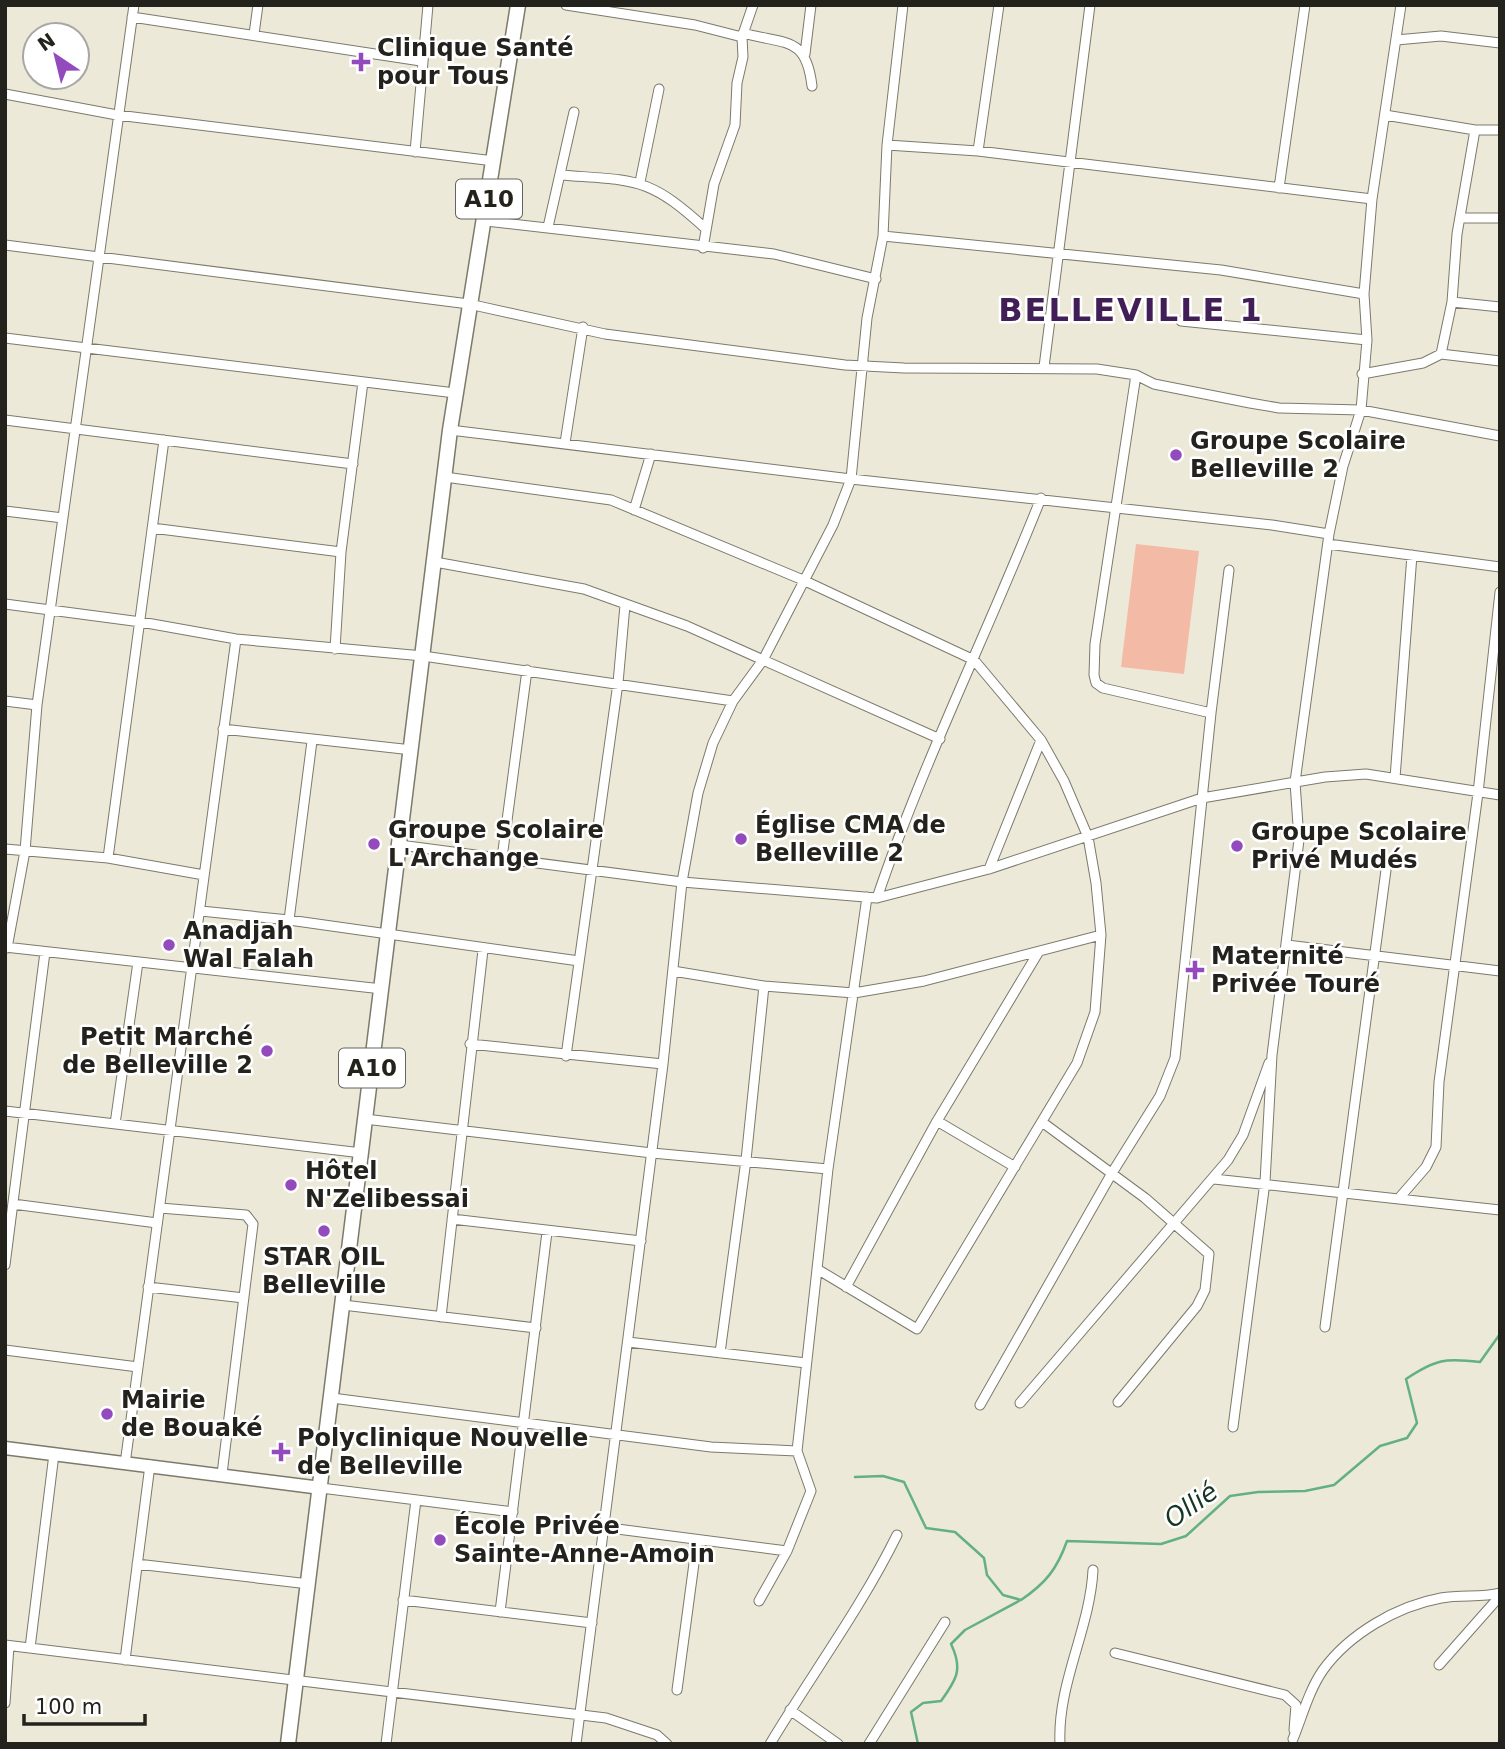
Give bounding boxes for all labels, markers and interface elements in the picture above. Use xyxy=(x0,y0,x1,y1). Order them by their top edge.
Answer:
north arrow xyxy=(21,21,91,91)
text: N xyxy=(33,29,59,56)
place label: Clinique Santé pour Tous xyxy=(377,34,574,90)
marker: Clinique Santé pour Tous xyxy=(351,52,371,72)
road number: A10 xyxy=(456,180,522,218)
district label: BELLEVILLE 1 xyxy=(998,291,1264,329)
place label: Groupe Scolaire Belleville 2 xyxy=(1190,427,1406,483)
marker: Groupe Scolaire Belleville 2 xyxy=(1168,447,1184,463)
place label: Église CMA de Belleville 2 xyxy=(755,810,946,867)
place label: Groupe Scolaire L'Archange xyxy=(388,816,604,872)
place label: Groupe Scolaire Privé Mudés xyxy=(1251,818,1467,874)
marker: Église CMA de Belleville 2 xyxy=(733,831,749,847)
marker: Groupe Scolaire L'Archange xyxy=(366,836,382,852)
marker: Groupe Scolaire Privé Mudés xyxy=(1229,838,1245,854)
place label: Anadjah Wal Falah xyxy=(183,917,314,973)
marker: Anadjah Wal Falah xyxy=(161,937,177,953)
place label: Maternité Privée Touré xyxy=(1211,942,1380,998)
marker: Maternité Privée Touré xyxy=(1185,960,1205,980)
place label: Petit Marché de Belleville 2 xyxy=(62,1023,253,1079)
marker: Petit Marché de Belleville 2 xyxy=(259,1043,275,1059)
road number: A10 xyxy=(339,1049,405,1088)
place label: Hôtel N'Zelibessai xyxy=(305,1157,469,1213)
marker: Hôtel N'Zelibessai xyxy=(283,1177,299,1193)
marker: STAR OIL Belleville xyxy=(316,1223,332,1239)
place label: STAR OIL Belleville xyxy=(262,1243,386,1299)
place label: Mairie de Bouaké xyxy=(121,1386,262,1442)
marker: Mairie de Bouaké xyxy=(99,1406,115,1422)
place label: Polyclinique Nouvelle de Belleville xyxy=(297,1424,588,1480)
marker: Polyclinique Nouvelle de Belleville xyxy=(271,1442,291,1462)
water label: Ollié xyxy=(1159,1476,1223,1534)
place label: École Privée Sainte-Anne-Amoin xyxy=(454,1511,715,1568)
marker: École Privée Sainte-Anne-Amoin xyxy=(432,1532,448,1548)
scale bar xyxy=(24,1682,145,1726)
text: 100 m xyxy=(35,1695,102,1719)

